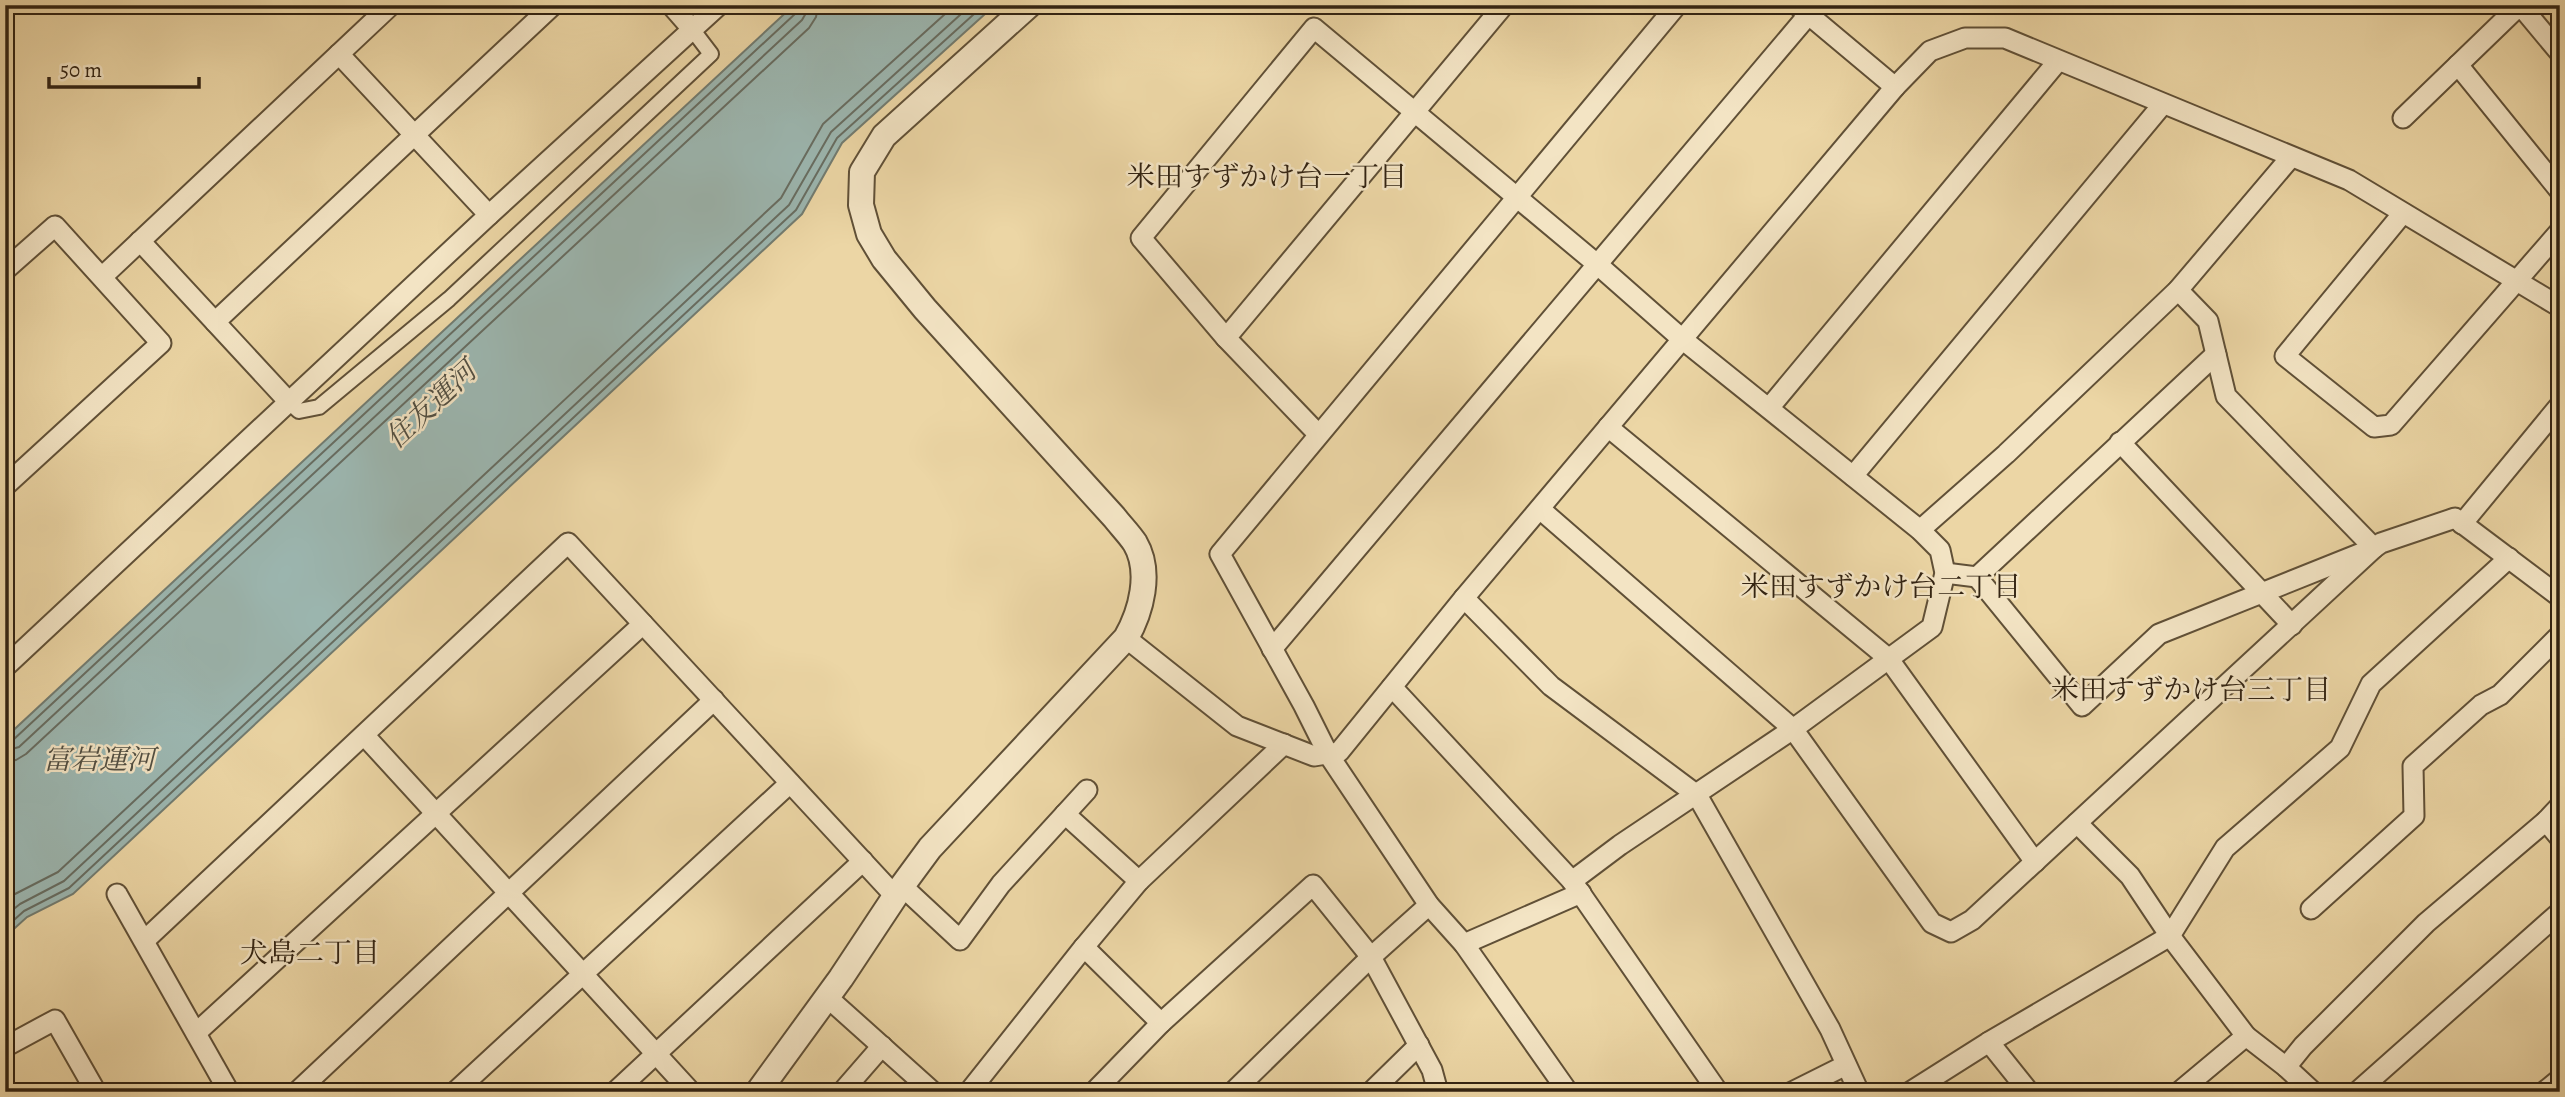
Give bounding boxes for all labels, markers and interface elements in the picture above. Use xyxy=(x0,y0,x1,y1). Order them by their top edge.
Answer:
scale bar xyxy=(49,46,200,90)
text: 50 m xyxy=(60,56,102,84)
district label: 米田すずかけ台一丁目 xyxy=(1127,158,1407,196)
water label: 住友運河 xyxy=(377,350,489,457)
district label: 米田すずかけ台二丁目 xyxy=(1741,568,2021,606)
district label: 米田すずかけ台三丁目 xyxy=(2051,671,2331,709)
water label: 富岩運河 xyxy=(43,741,160,779)
district label: 犬島二丁目 xyxy=(240,934,380,972)

